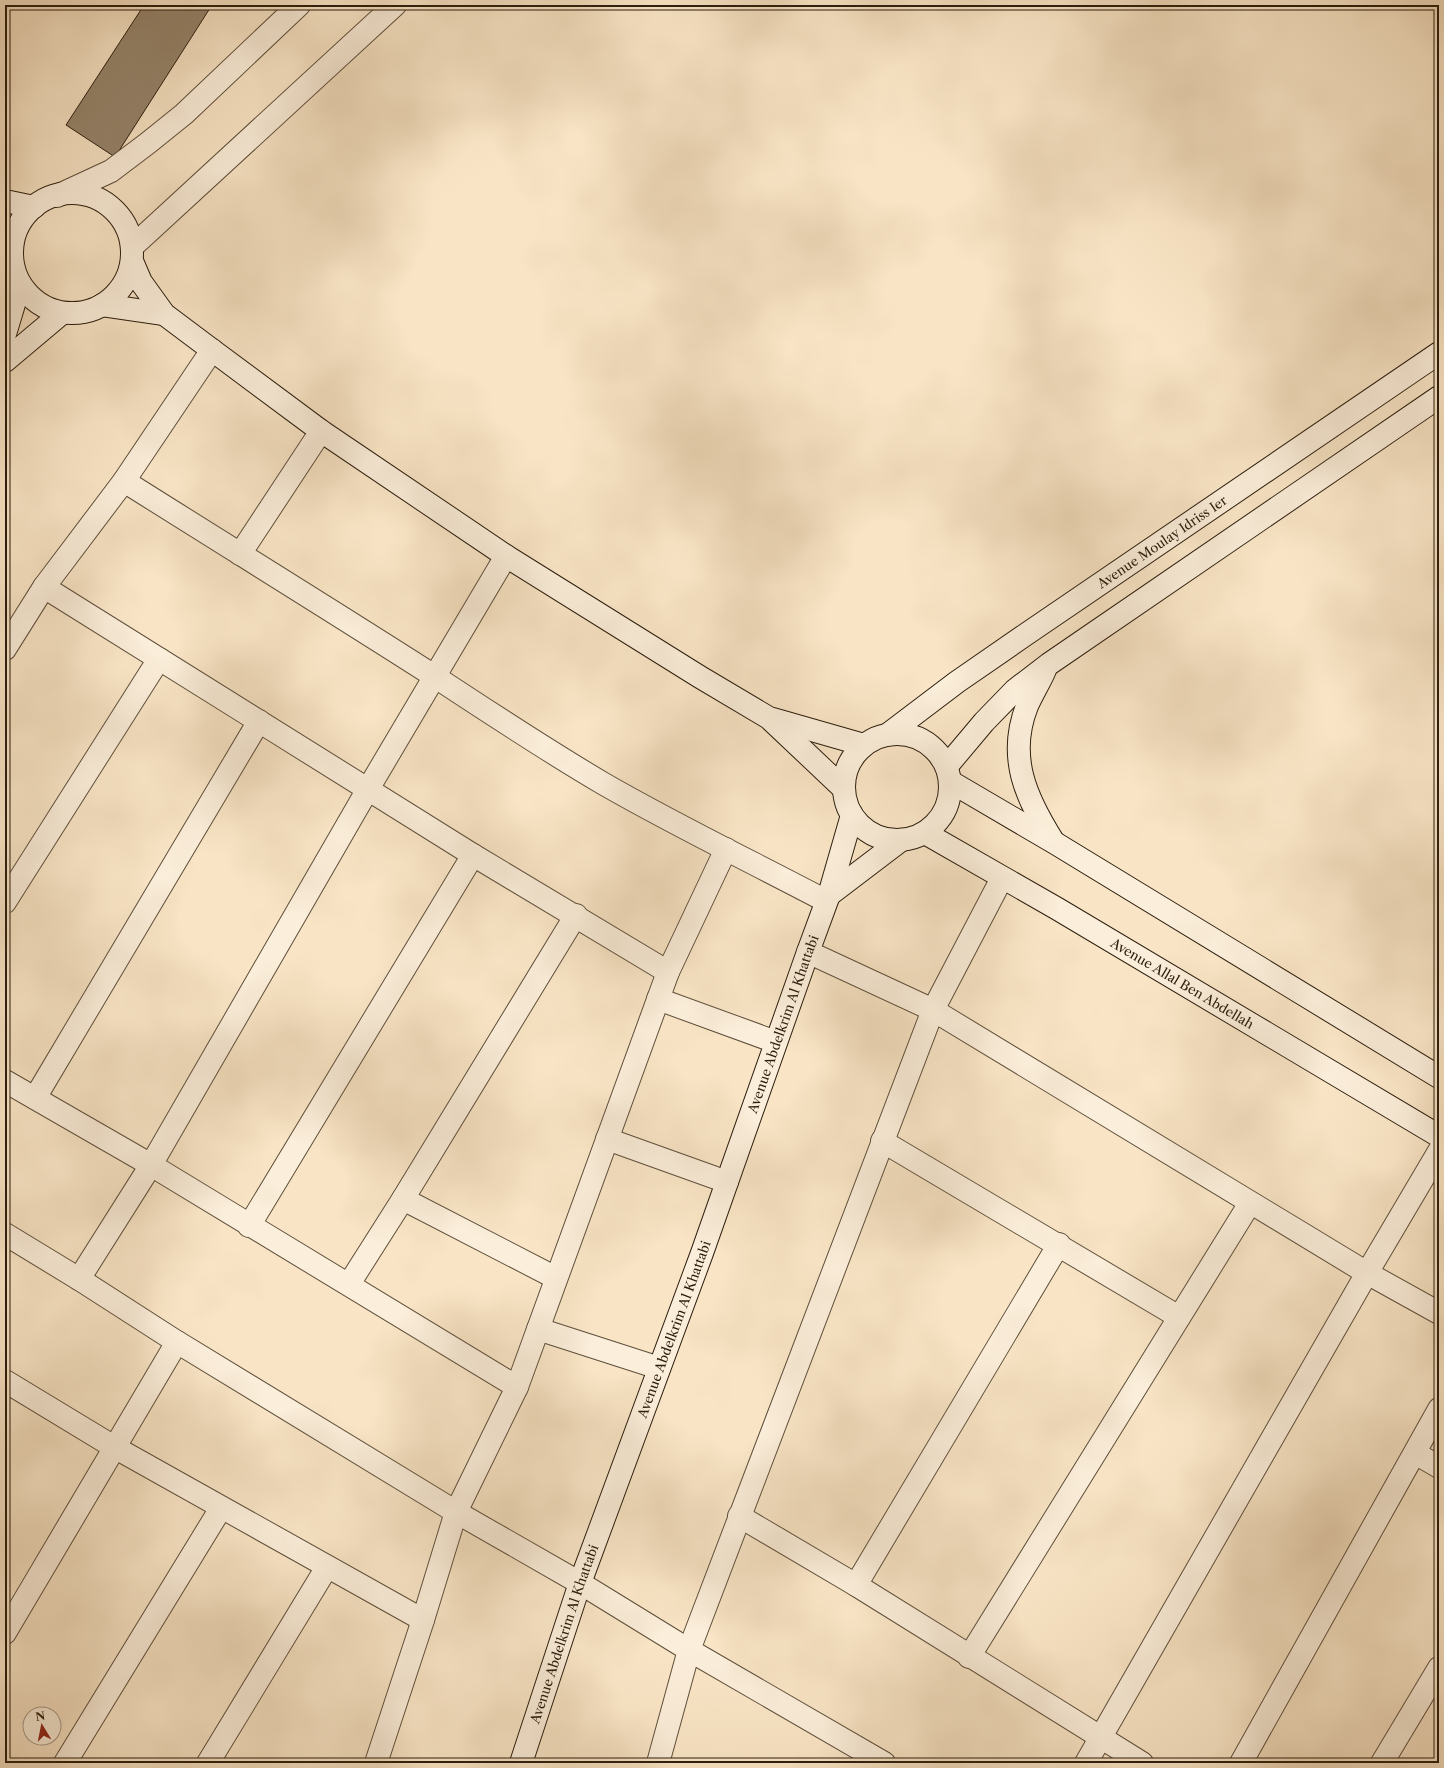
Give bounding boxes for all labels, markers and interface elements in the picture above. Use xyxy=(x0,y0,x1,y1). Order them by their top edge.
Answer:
street label: Avenue Moulay Idriss Ier xyxy=(1093,492,1230,592)
street label: Avenue Abdelkrim Al Khattabi xyxy=(744,933,822,1116)
street label: Avenue Allal Ben Abdellah xyxy=(1107,934,1257,1032)
street label: Avenue Abdelkrim Al Khattabi xyxy=(633,1238,714,1421)
street label: Avenue Abdelkrim Al Khattabi xyxy=(526,1542,602,1726)
north arrow xyxy=(22,1706,62,1746)
text: N xyxy=(34,1708,47,1724)

